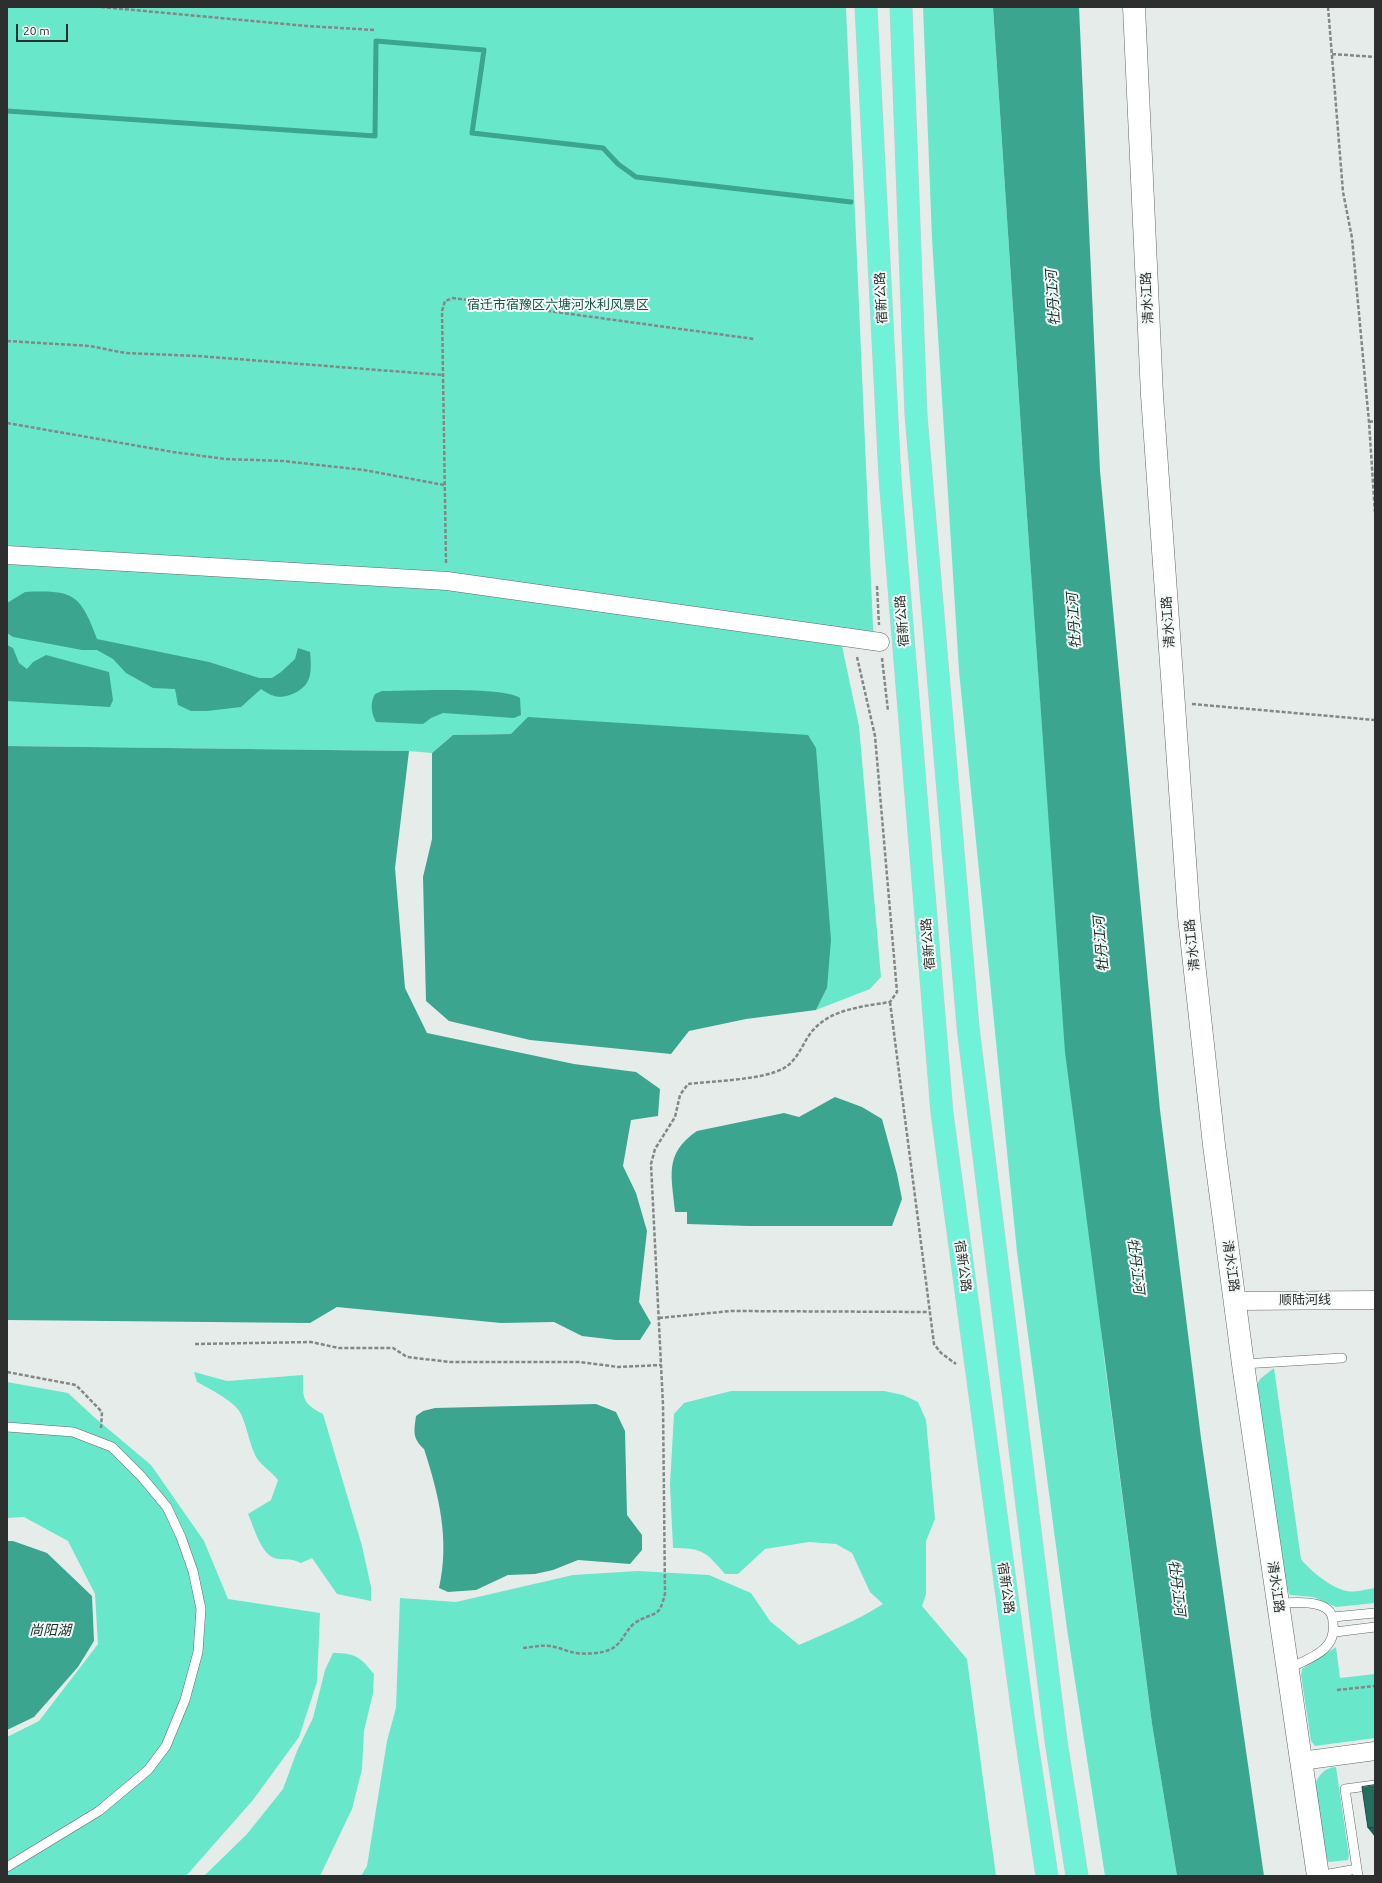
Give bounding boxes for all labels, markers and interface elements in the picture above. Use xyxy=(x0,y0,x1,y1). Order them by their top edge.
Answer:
scale bar xyxy=(18,16,70,42)
text: 20 m xyxy=(23,24,50,37)
water label: 牡丹江河 xyxy=(1043,269,1063,327)
street label: 宿新公路 xyxy=(872,272,890,324)
street label: 清水江路 xyxy=(1138,272,1156,324)
park label: 宿迁市宿豫区六塘河水利风景区 xyxy=(467,297,649,313)
water label: 牡丹江河 xyxy=(1064,592,1084,650)
street label: 宿新公路 xyxy=(892,594,912,648)
street label: 清水江路 xyxy=(1158,596,1178,648)
water label: 牡丹江河 xyxy=(1090,915,1112,973)
street label: 宿新公路 xyxy=(918,917,938,971)
street label: 清水江路 xyxy=(1182,918,1202,972)
water label: 牡丹江河 xyxy=(1124,1237,1148,1295)
street label: 宿新公路 xyxy=(952,1239,974,1293)
street label: 清水江路 xyxy=(1220,1239,1242,1293)
street label: 顺陆河线 xyxy=(1279,1292,1331,1308)
water label: 牡丹江河 xyxy=(1165,1559,1189,1617)
street label: 清水江路 xyxy=(1265,1560,1287,1614)
street label: 宿新公路 xyxy=(995,1561,1017,1615)
water label: 尚阳湖 xyxy=(29,1622,71,1638)

